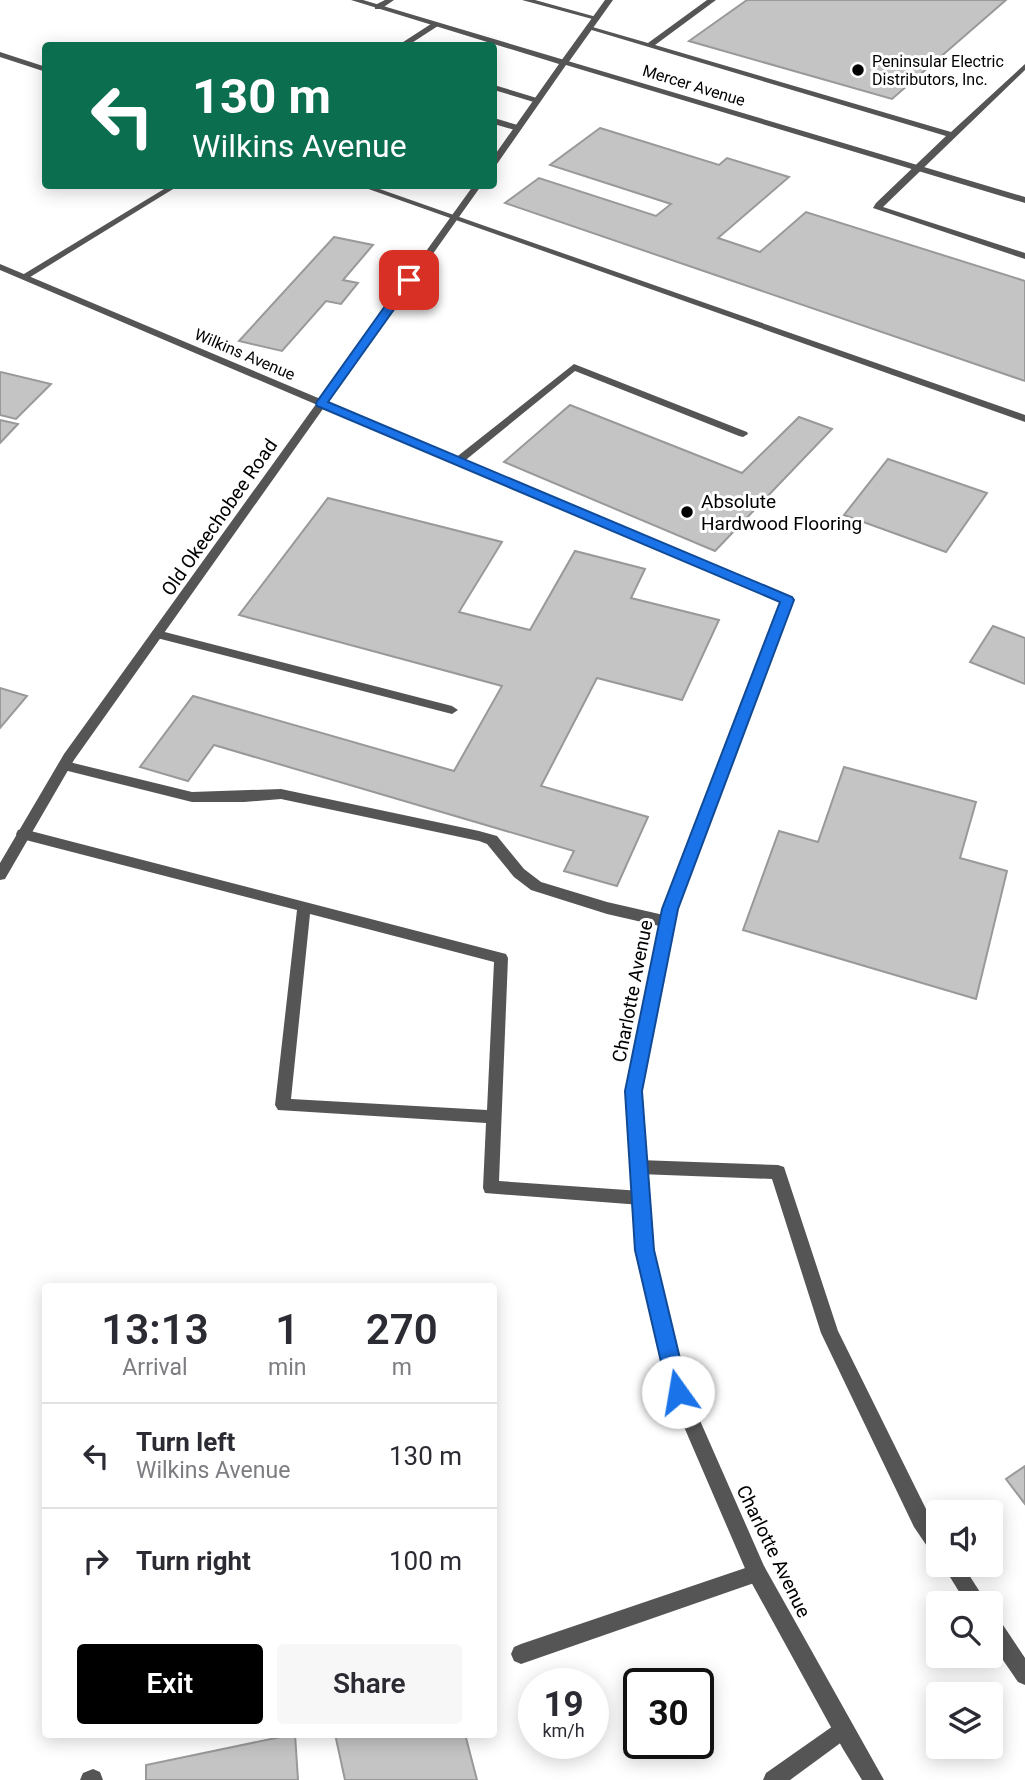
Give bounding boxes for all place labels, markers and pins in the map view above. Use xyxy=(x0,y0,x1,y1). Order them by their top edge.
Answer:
place label: Peninsular Electric Distributors, Inc. xyxy=(872,52,1004,89)
marker: Peninsular Electric Distributors, Inc. xyxy=(850,62,866,78)
pin xyxy=(379,250,439,310)
place label: Absolute Hardwood Flooring xyxy=(701,490,862,535)
marker: Absolute Hardwood Flooring xyxy=(679,504,695,520)

